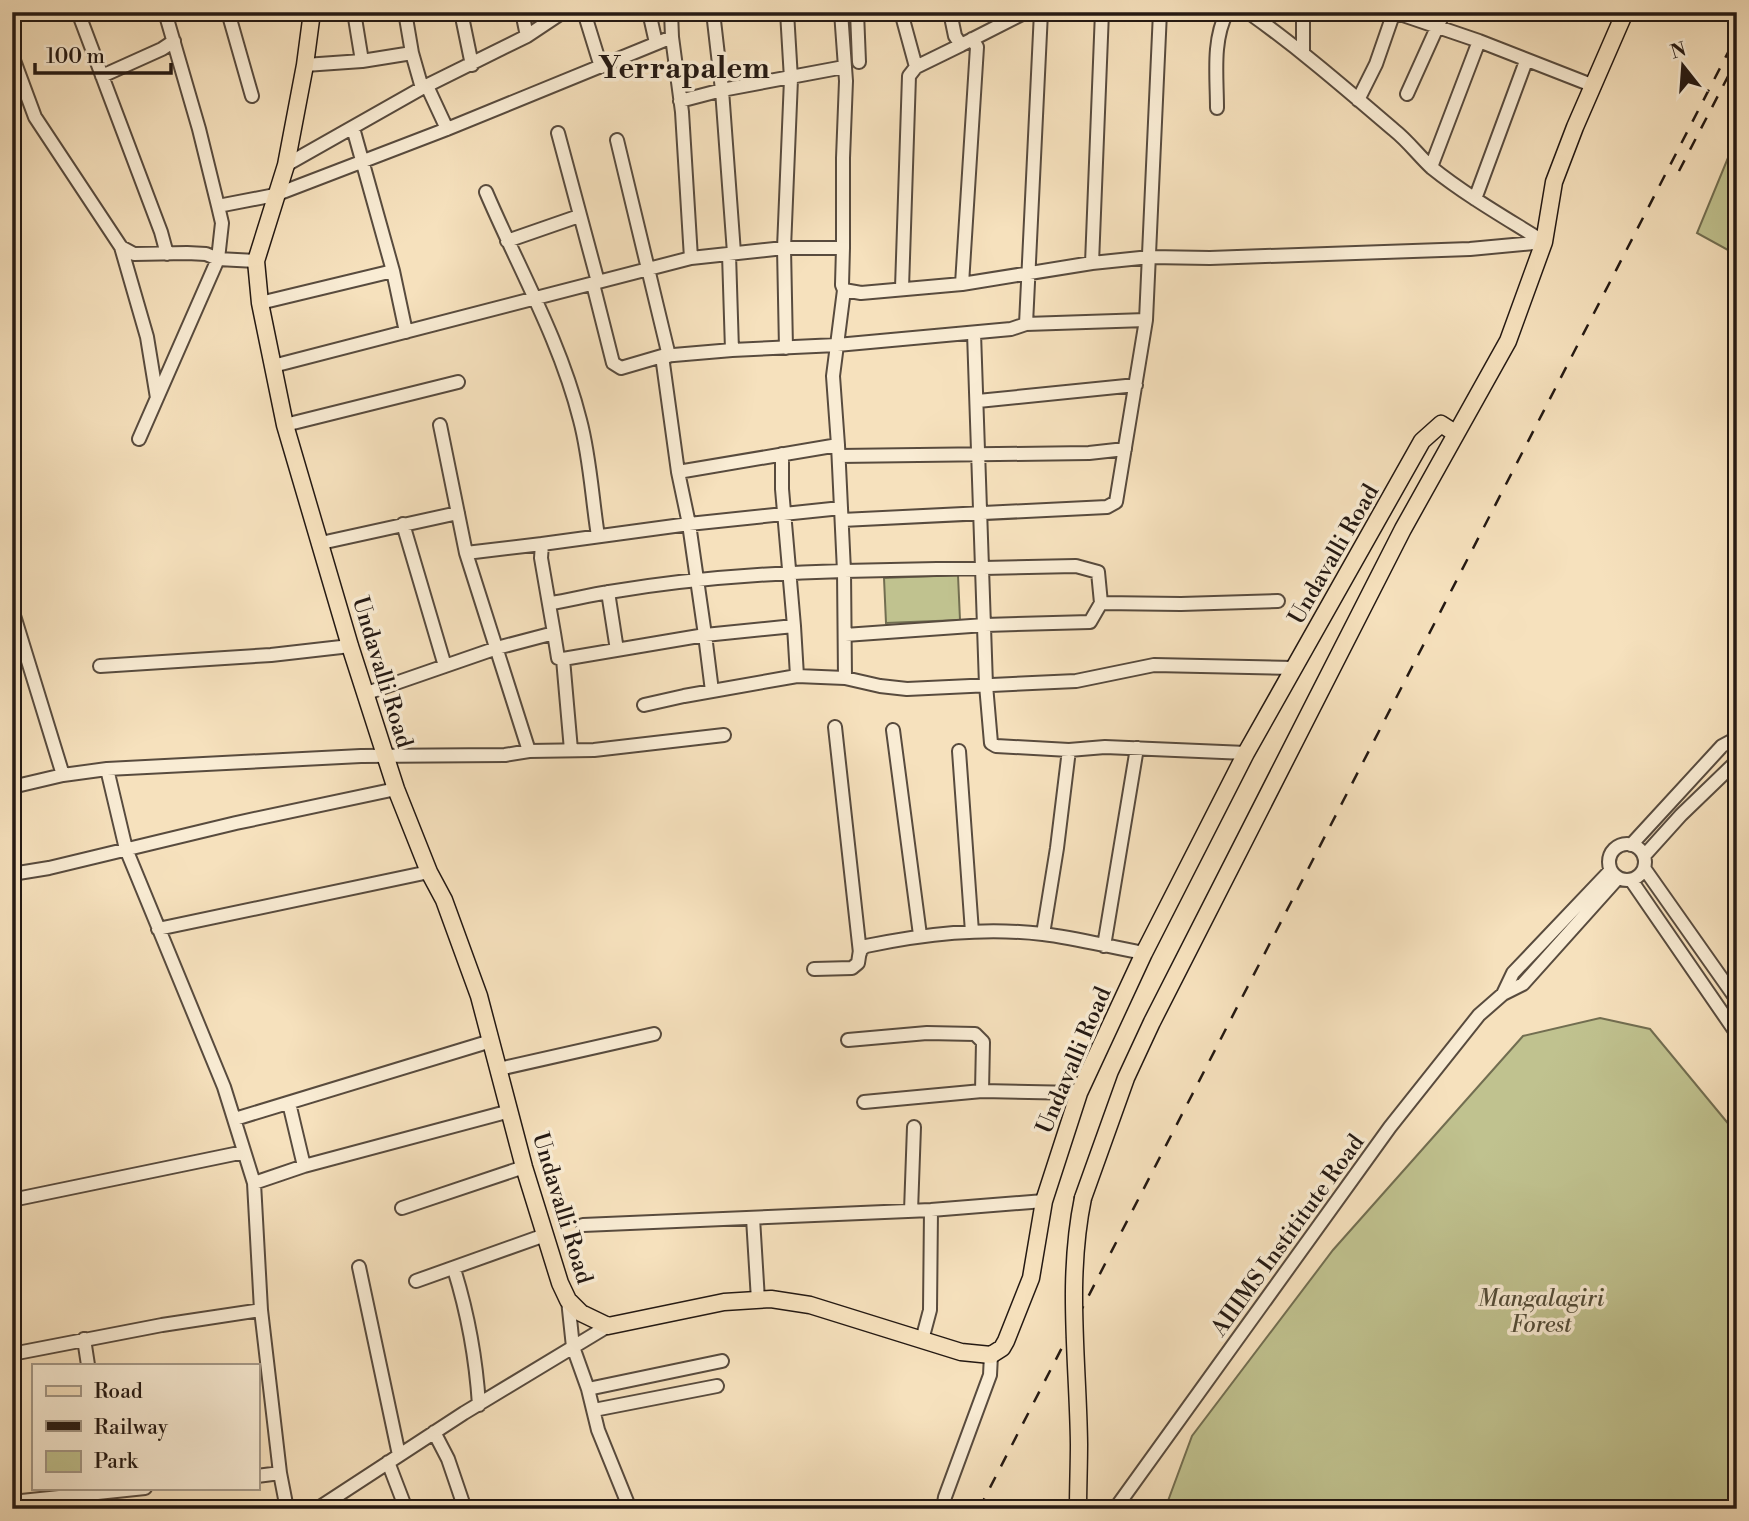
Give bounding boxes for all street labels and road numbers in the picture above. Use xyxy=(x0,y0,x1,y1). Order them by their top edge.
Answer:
street label: Undavalli Road xyxy=(1283,480,1385,629)
street label: Undavalli Road xyxy=(346,593,418,751)
street label: Undavalli Road xyxy=(1030,983,1117,1138)
street label: Undavalli Road xyxy=(526,1129,598,1287)
street label: AIIIMS Instititute Road xyxy=(1205,1129,1370,1343)

